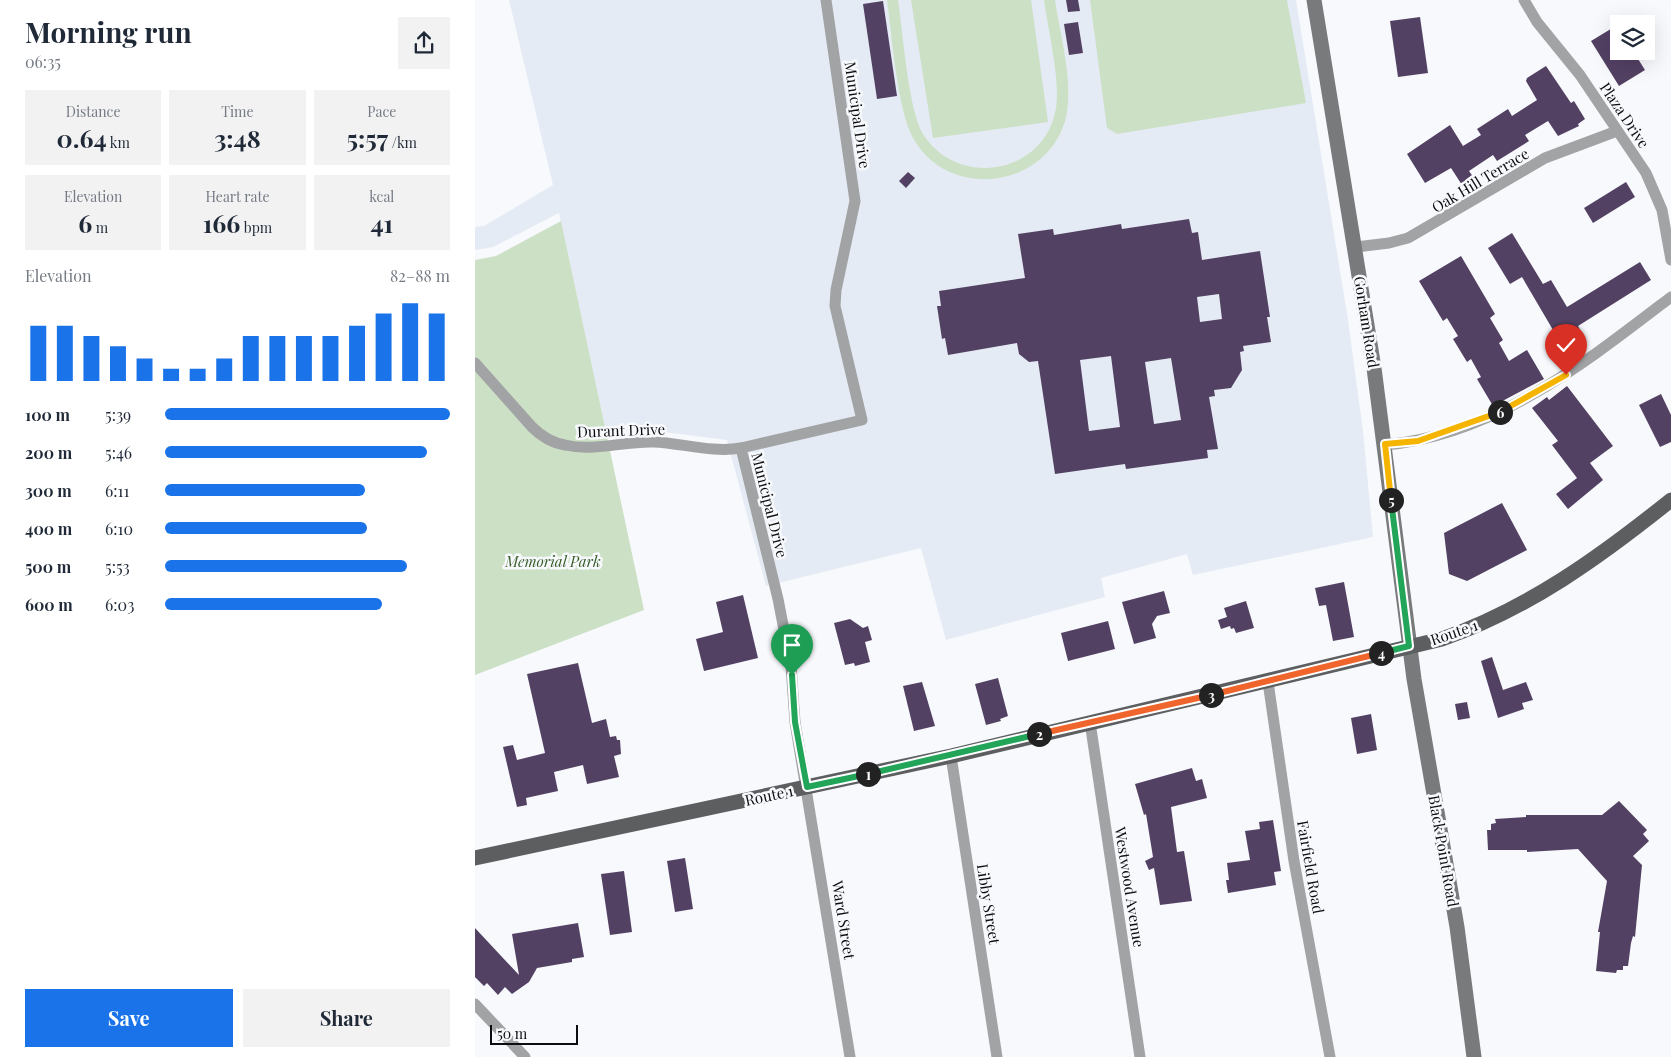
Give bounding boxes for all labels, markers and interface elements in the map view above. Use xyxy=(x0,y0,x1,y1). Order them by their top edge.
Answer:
text: Morning run xyxy=(25,13,192,50)
map controls xyxy=(1610,15,1655,60)
button: layers xyxy=(1610,15,1655,60)
button: share xyxy=(398,17,450,69)
text: 06:35 xyxy=(25,51,61,72)
street label: Municipal Drive xyxy=(841,60,875,170)
street label: Plaza Drive xyxy=(1596,78,1654,152)
text: Distance xyxy=(66,102,120,121)
text: Time xyxy=(221,102,254,121)
text: Pace xyxy=(367,102,396,121)
text: 0.64 xyxy=(57,121,107,154)
text: 3:48 xyxy=(214,121,261,154)
text: 5:57 xyxy=(347,121,388,154)
text: km xyxy=(107,133,130,152)
text: /km xyxy=(388,133,417,152)
street label: Oak Hill Terrace xyxy=(1428,143,1532,217)
text: Elevation xyxy=(64,187,122,206)
text: Heart rate xyxy=(205,187,270,206)
text: kcal xyxy=(369,187,394,206)
text: 6 xyxy=(78,206,92,239)
text: 166 xyxy=(203,206,240,239)
text: 41 xyxy=(370,206,393,239)
text: m xyxy=(92,218,108,237)
text: bpm xyxy=(240,218,272,237)
text: Elevation xyxy=(25,265,92,286)
text: 82–88 m xyxy=(390,265,450,286)
street label: Gorham Road xyxy=(1350,275,1384,370)
pin xyxy=(1545,324,1587,375)
icon: check xyxy=(1552,331,1580,359)
pin: 6 xyxy=(1487,400,1513,424)
text: 6 xyxy=(1497,403,1504,422)
text: 100 m xyxy=(25,404,70,425)
text: 5:39 xyxy=(105,404,131,425)
street label: Durant Drive xyxy=(577,418,665,442)
text: 200 m xyxy=(25,442,72,463)
text: 5:46 xyxy=(105,442,132,463)
street label: Municipal Drive xyxy=(747,450,793,560)
text: 300 m xyxy=(25,480,72,501)
text: 6:11 xyxy=(105,480,129,501)
pin: 5 xyxy=(1379,488,1403,512)
text: 5 xyxy=(1388,491,1395,510)
text: 400 m xyxy=(25,518,72,539)
text: 6:10 xyxy=(105,518,133,539)
park label: Memorial Park xyxy=(504,551,601,571)
text: 500 m xyxy=(25,556,71,577)
text: 5:53 xyxy=(105,556,130,577)
text: 600 m xyxy=(25,594,73,615)
text: 6:03 xyxy=(105,594,134,615)
street label: Route 1 xyxy=(1428,614,1481,649)
pin xyxy=(771,624,813,675)
icon: arrive xyxy=(778,631,806,659)
pin: 4 xyxy=(1369,640,1393,666)
text: 4 xyxy=(1378,644,1385,663)
pin: 3 xyxy=(1199,682,1223,708)
text: 3 xyxy=(1208,686,1215,705)
pin: 2 xyxy=(1027,722,1051,746)
text: 2 xyxy=(1036,725,1043,744)
pin: 1 xyxy=(855,762,881,786)
text: 1 xyxy=(866,765,871,784)
street label: Route 1 xyxy=(743,780,795,810)
street label: Black Point Road xyxy=(1424,794,1464,909)
street label: Fairfield Road xyxy=(1293,819,1329,916)
street label: Westwood Avenue xyxy=(1110,824,1149,949)
street label: Libby Street xyxy=(973,862,1005,946)
street label: Ward Street xyxy=(828,878,860,961)
button: Save xyxy=(25,989,233,1047)
button: Share xyxy=(243,989,450,1047)
scale bar xyxy=(490,1022,577,1045)
text: 50 m xyxy=(497,1024,527,1043)

